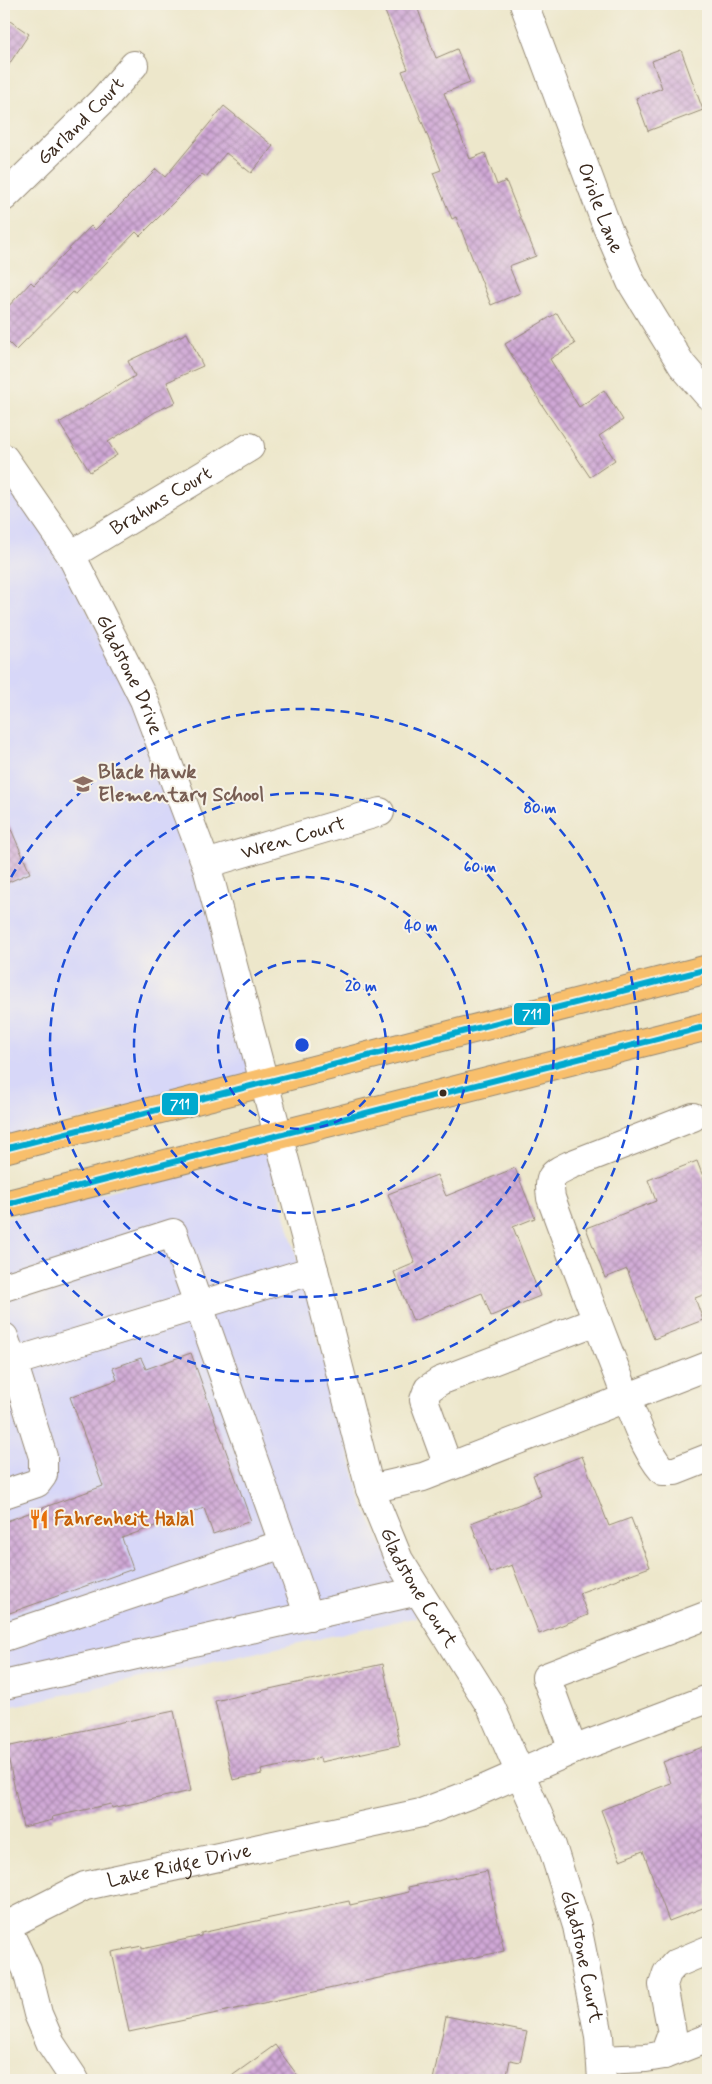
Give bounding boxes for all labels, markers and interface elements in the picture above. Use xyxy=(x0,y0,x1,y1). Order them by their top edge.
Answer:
street label: Garland Court xyxy=(31,71,131,171)
street label: Oriole Lane xyxy=(571,159,630,258)
street label: Brahms Court xyxy=(105,460,217,542)
street label: Gladstone Drive xyxy=(89,609,169,739)
place label: Black Hawk Elementary School xyxy=(98,759,264,809)
school or university icon: Black Hawk Elementary School xyxy=(72,773,94,795)
text: 80 m xyxy=(523,799,557,819)
street label: Wren Court xyxy=(238,810,349,866)
text: 60 m xyxy=(464,858,496,878)
text: 40 m xyxy=(404,917,438,937)
text: 20 m xyxy=(345,977,377,997)
line badge: 711 xyxy=(513,1002,551,1026)
text: 711 xyxy=(522,1006,542,1024)
centre of rings xyxy=(293,1036,311,1054)
unlabelled marker xyxy=(438,1088,448,1098)
line badge: 711 xyxy=(161,1092,199,1116)
text: 711 xyxy=(170,1096,190,1114)
place label: Fahrenheit Halal xyxy=(54,1506,195,1533)
restaurant icon: Fahrenheit Halal xyxy=(28,1508,50,1530)
street label: Gladstone Court xyxy=(374,1523,464,1653)
street label: Lake Ridge Drive xyxy=(105,1837,254,1894)
street label: Gladstone Court xyxy=(553,1887,610,2025)

